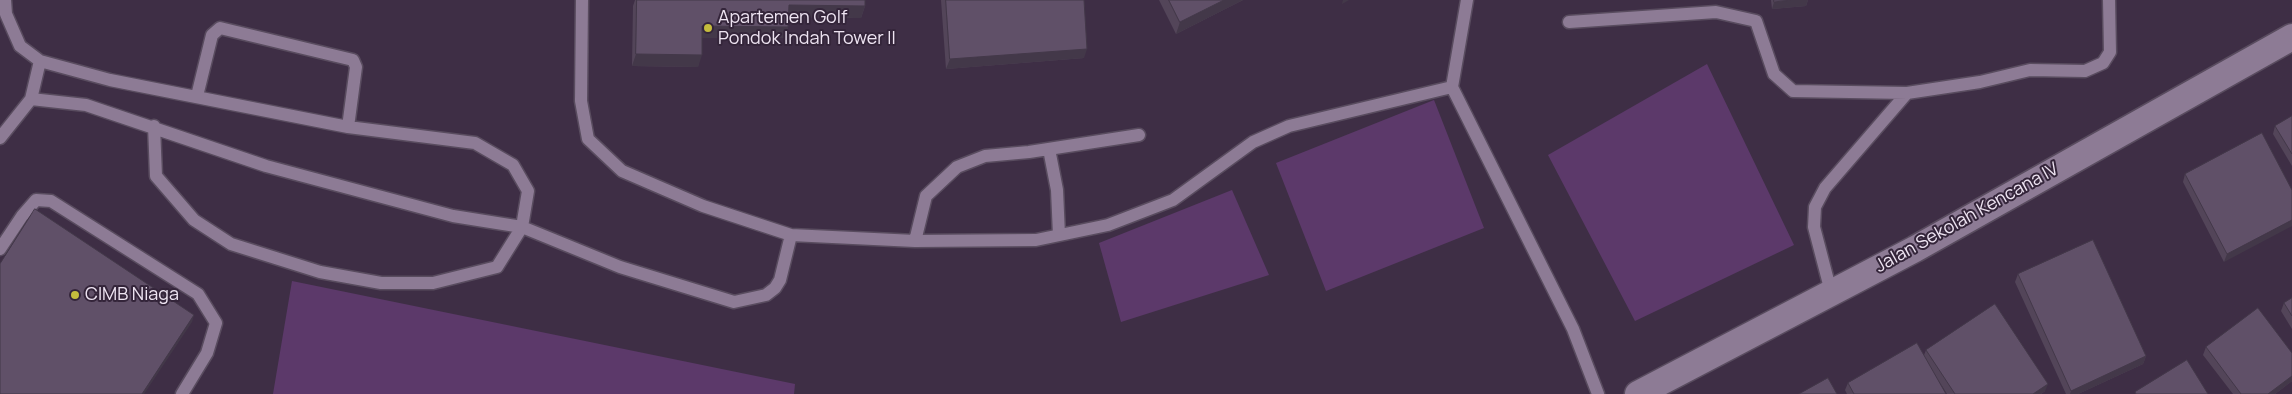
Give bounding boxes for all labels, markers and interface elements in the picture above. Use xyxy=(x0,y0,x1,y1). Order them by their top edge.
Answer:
place label: Apartemen Golf Pondok Indah Tower II xyxy=(718,7,896,50)
marker: Apartemen Golf Pondok Indah Tower II xyxy=(702,22,714,34)
street label: Jalan Sekolah Kencana IV xyxy=(1871,159,2063,277)
place label: CIMB Niaga xyxy=(85,284,179,306)
marker: CIMB Niaga xyxy=(69,289,81,301)

